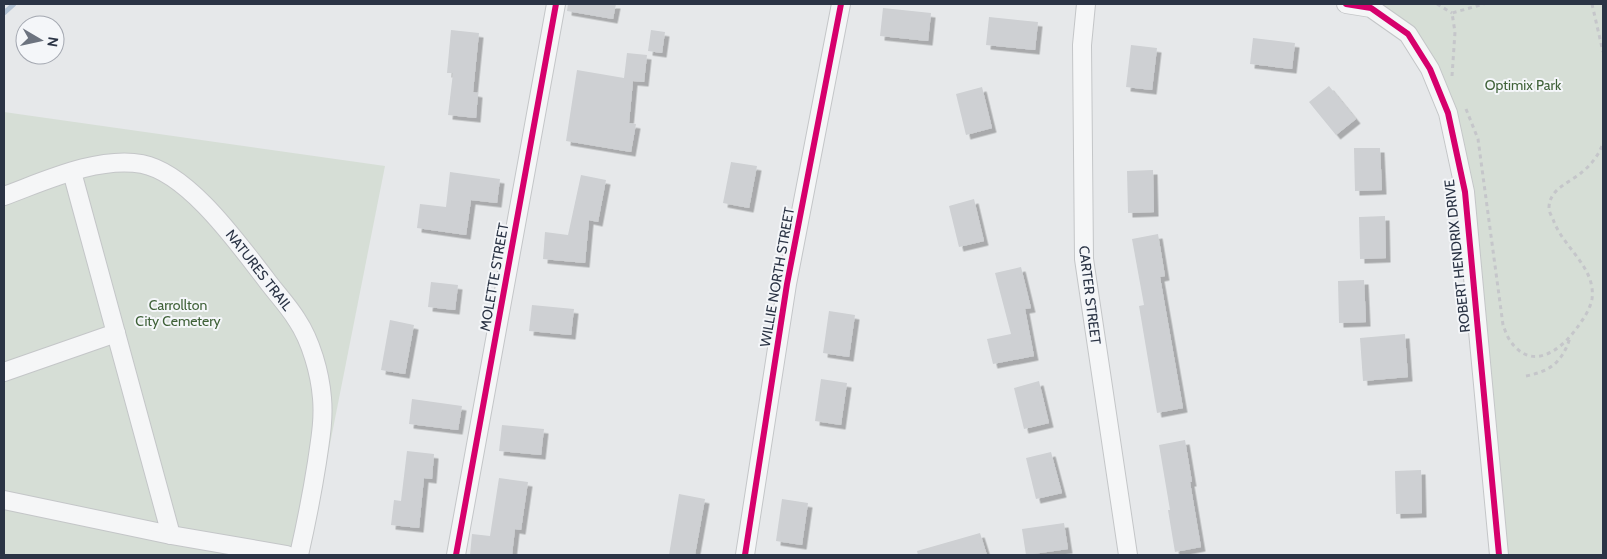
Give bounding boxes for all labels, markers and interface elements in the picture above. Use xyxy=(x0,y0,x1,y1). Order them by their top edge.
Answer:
north arrow xyxy=(15,15,65,65)
text: N xyxy=(43,36,63,48)
park label: Optimix Park xyxy=(1485,76,1562,94)
street label: ROBERT HENDRIX DRIVE xyxy=(1440,178,1474,333)
street label: WILLIE NORTH STREET xyxy=(756,205,798,348)
street label: MOLETTE STREET xyxy=(476,221,512,333)
street label: NATURES TRAIL xyxy=(222,226,296,314)
street label: CARTER STREET xyxy=(1075,245,1105,346)
park label: Carrollton City Cemetery xyxy=(135,296,221,330)

